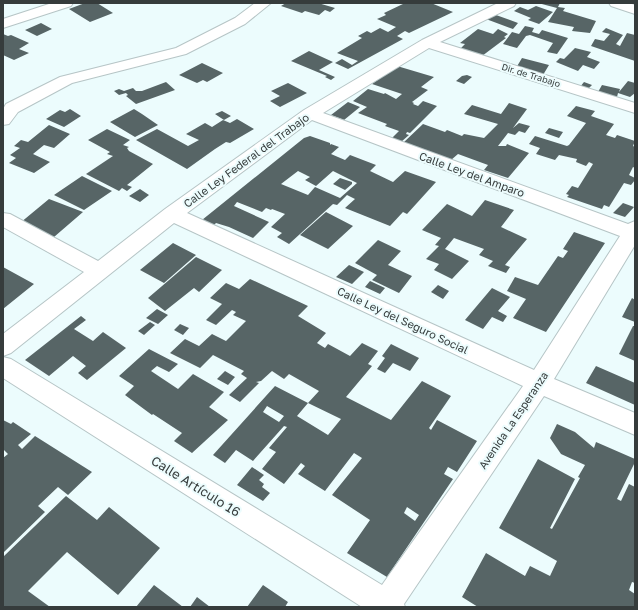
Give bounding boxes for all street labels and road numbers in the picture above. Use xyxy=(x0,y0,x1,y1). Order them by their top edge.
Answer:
street label: Dir. de Trabajo xyxy=(500,61,562,89)
street label: Calle Ley Federal del Trabajo xyxy=(181,110,312,210)
street label: Calle Ley del Amparo xyxy=(417,149,527,199)
street label: Calle Ley del Seguro Social xyxy=(335,284,471,356)
street label: Avenida La Esperanza xyxy=(476,369,550,471)
street label: Calle Artículo 16 xyxy=(148,452,244,520)

